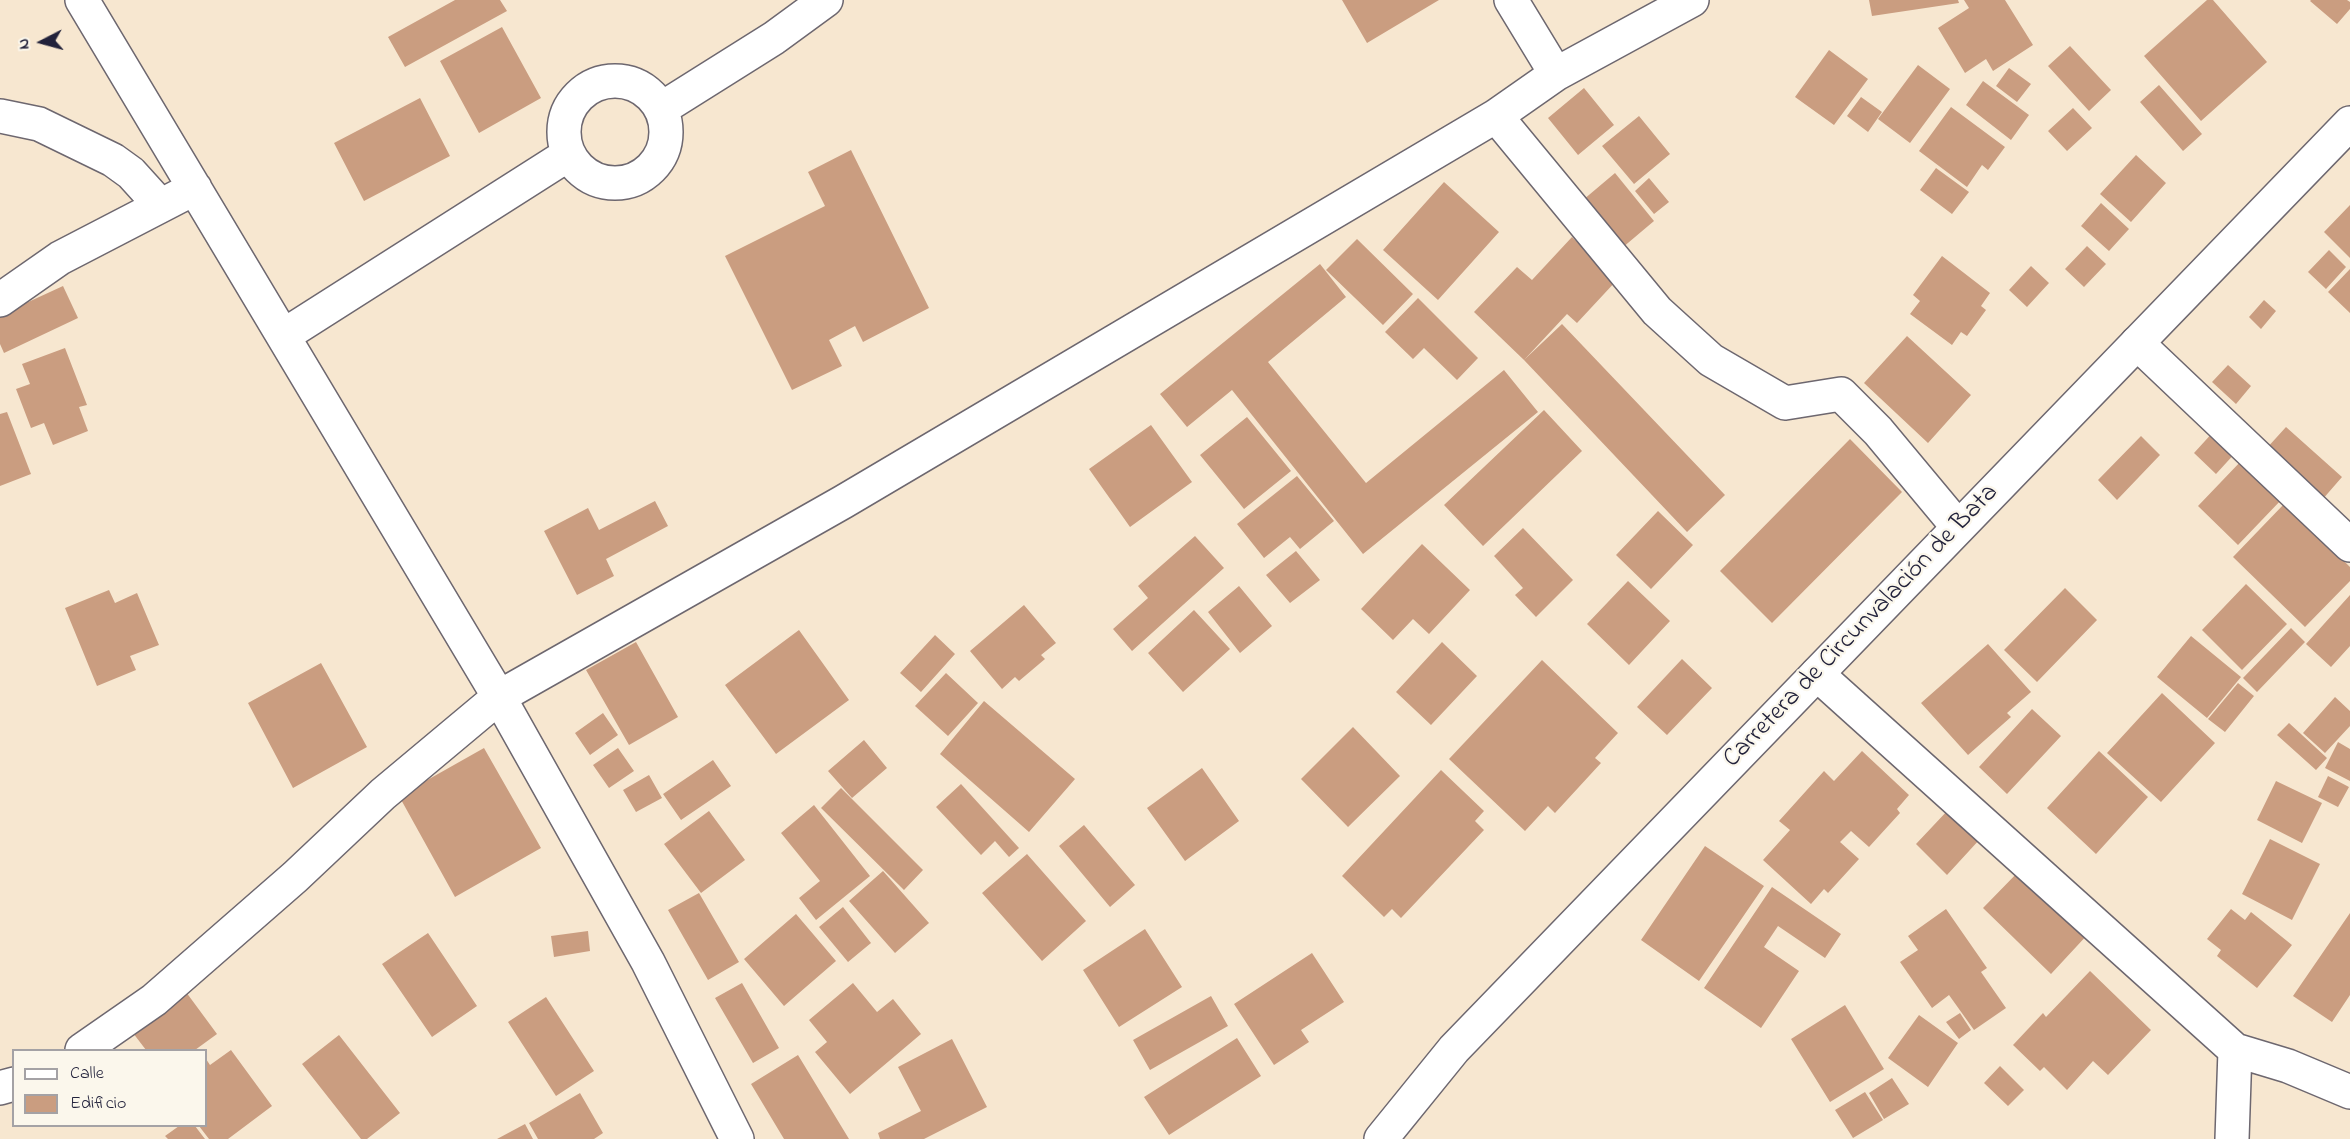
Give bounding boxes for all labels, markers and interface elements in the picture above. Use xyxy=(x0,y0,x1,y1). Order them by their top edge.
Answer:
north arrow xyxy=(12,12,72,72)
text: N xyxy=(12,37,37,51)
street label: Carretera de Circunvalación de Bata xyxy=(1718,479,2006,775)
legend xyxy=(12,1049,207,1127)
text: Calle xyxy=(70,1061,104,1087)
text: Edificio xyxy=(70,1091,126,1117)

